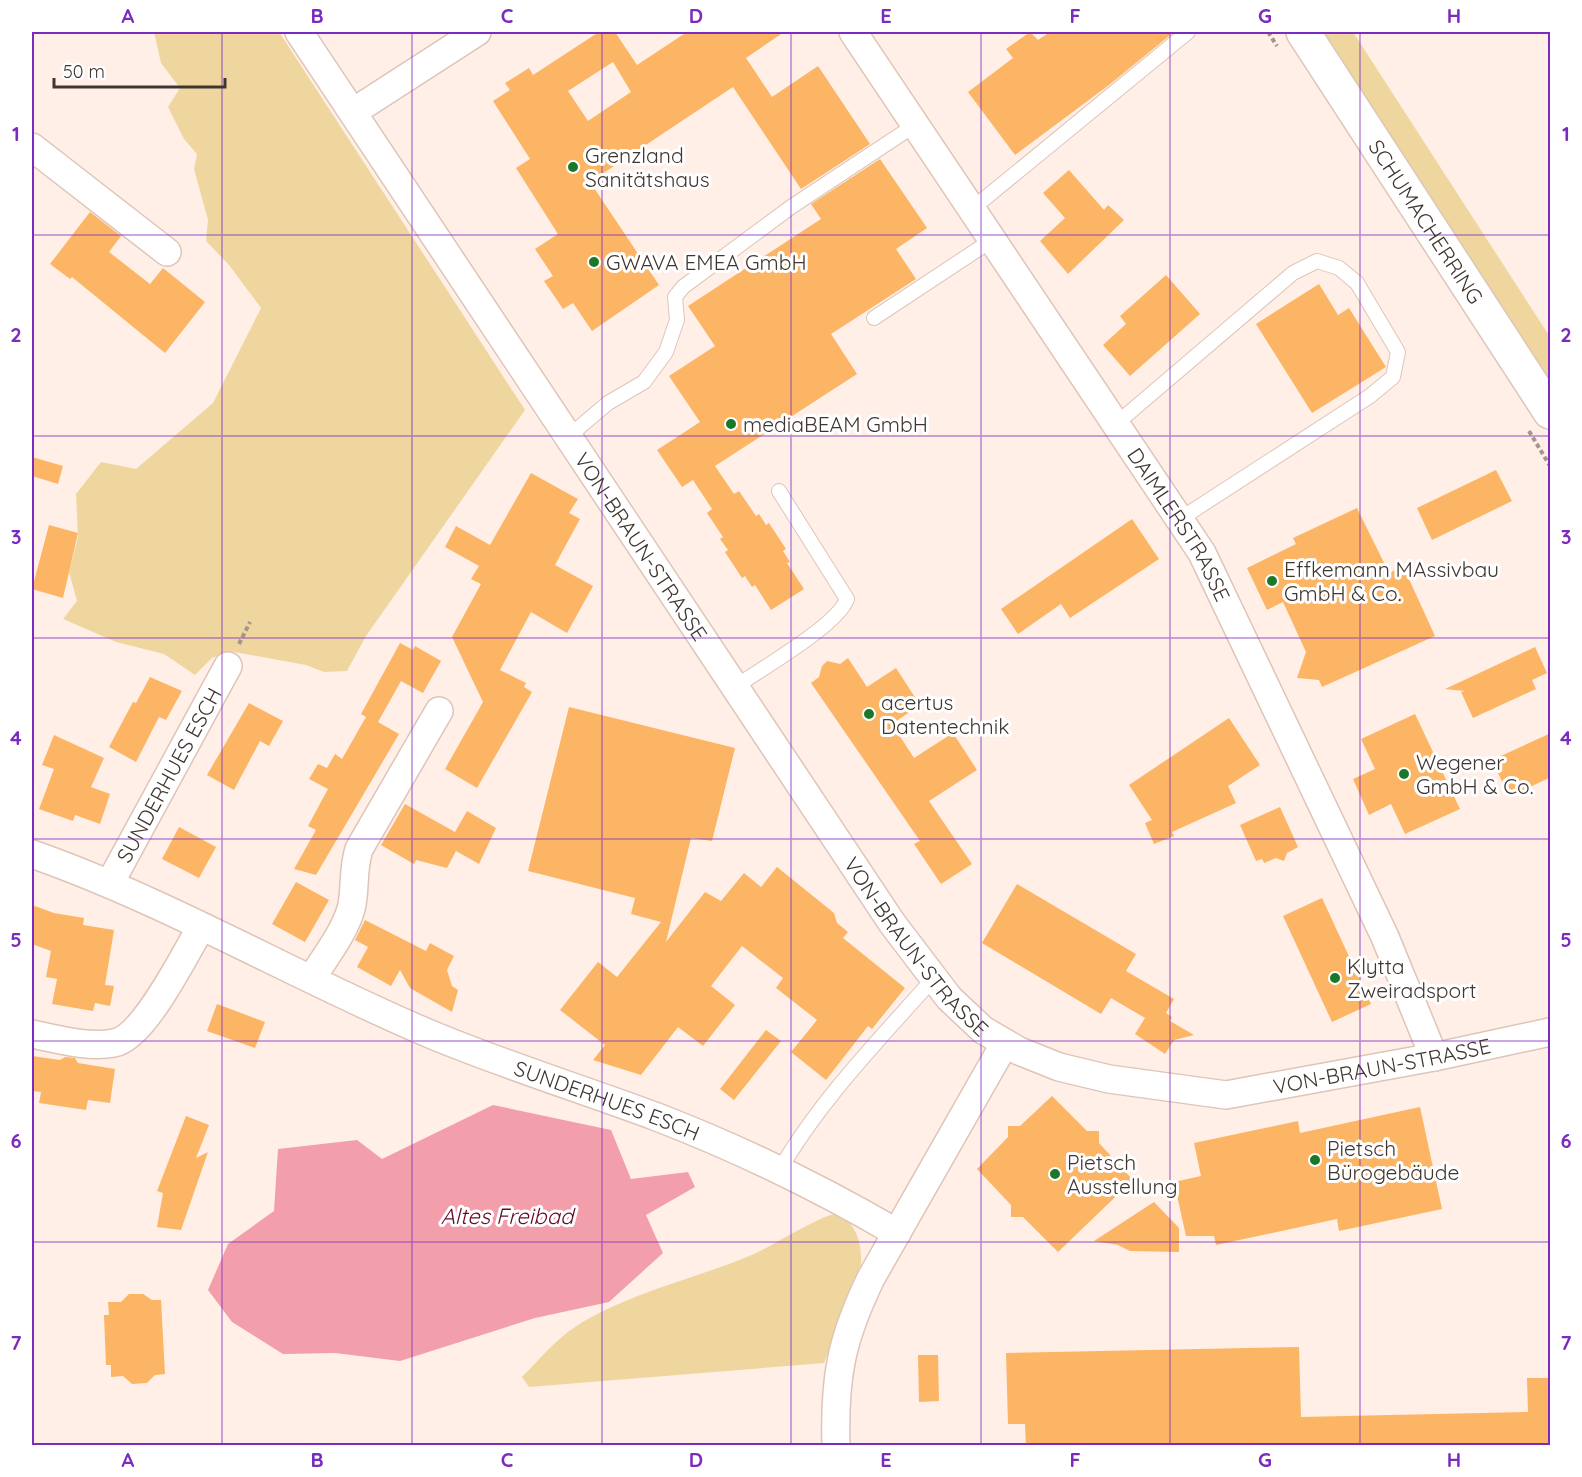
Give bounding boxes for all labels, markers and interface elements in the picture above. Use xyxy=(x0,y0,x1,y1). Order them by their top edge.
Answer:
text: A xyxy=(122,3,135,28)
text: B xyxy=(310,3,324,28)
text: C xyxy=(501,3,514,28)
text: D xyxy=(689,3,703,28)
text: E xyxy=(880,3,892,28)
text: F xyxy=(1069,3,1081,28)
text: G xyxy=(1258,3,1272,28)
text: H xyxy=(1447,3,1461,28)
scale bar xyxy=(54,51,225,89)
text: 50 m xyxy=(63,60,105,83)
text: 1 xyxy=(12,121,20,146)
text: 1 xyxy=(1562,121,1570,146)
street label: SCHUMACHERRING xyxy=(1363,135,1489,308)
place label: Grenzland Sanitätshaus xyxy=(585,142,710,192)
marker: Grenzland Sanitätshaus xyxy=(566,160,580,174)
place label: GWAVA EMEA GmbH xyxy=(606,249,807,275)
marker: GWAVA EMEA GmbH xyxy=(587,255,601,269)
text: 2 xyxy=(10,322,22,347)
text: 2 xyxy=(1560,322,1572,347)
place label: mediaBEAM GmbH xyxy=(743,411,928,437)
marker: mediaBEAM GmbH xyxy=(724,417,738,431)
street label: DAIMLERSTRASSE xyxy=(1122,443,1236,606)
street label: VON-BRAUN-STRASSE xyxy=(569,447,713,646)
text: 3 xyxy=(11,524,21,549)
text: 3 xyxy=(1561,524,1571,549)
place label: Effkemann MAssivbau GmbH & Co. xyxy=(1284,556,1499,606)
marker: Effkemann MAssivbau GmbH & Co. xyxy=(1265,574,1279,588)
street label: SUNDERHUES ESCH xyxy=(111,683,227,867)
place label: acertus Datentechnik xyxy=(881,689,1009,739)
marker: acertus Datentechnik xyxy=(862,707,876,721)
text: 4 xyxy=(10,725,22,750)
text: 4 xyxy=(1560,725,1572,750)
place label: Wegener GmbH & Co. xyxy=(1416,749,1534,799)
marker: Wegener GmbH & Co. xyxy=(1397,767,1411,781)
street label: VON-BRAUN-STRASSE xyxy=(839,852,994,1042)
text: 5 xyxy=(10,927,22,952)
text: 5 xyxy=(1560,927,1572,952)
place label: Klytta Zweiradsport xyxy=(1347,953,1476,1003)
marker: Klytta Zweiradsport xyxy=(1328,971,1342,985)
street label: VON-BRAUN-STRASSE xyxy=(1271,1032,1493,1099)
street label: SUNDERHUES ESCH xyxy=(511,1054,704,1146)
text: 6 xyxy=(10,1128,22,1153)
text: 6 xyxy=(1560,1128,1572,1153)
place label: Pietsch Bürogebäude xyxy=(1327,1135,1459,1185)
place label: Pietsch Ausstellung xyxy=(1067,1149,1178,1199)
marker: Pietsch Bürogebäude xyxy=(1308,1153,1322,1167)
marker: Pietsch Ausstellung xyxy=(1048,1167,1062,1181)
water label: Altes Freibad xyxy=(441,1202,576,1230)
text: 7 xyxy=(11,1330,22,1355)
text: 7 xyxy=(1561,1330,1572,1355)
text: A xyxy=(122,1447,135,1472)
text: B xyxy=(310,1447,324,1472)
text: C xyxy=(501,1447,514,1472)
text: D xyxy=(689,1447,703,1472)
text: E xyxy=(880,1447,892,1472)
text: F xyxy=(1069,1447,1081,1472)
text: G xyxy=(1258,1447,1272,1472)
text: H xyxy=(1447,1447,1461,1472)

